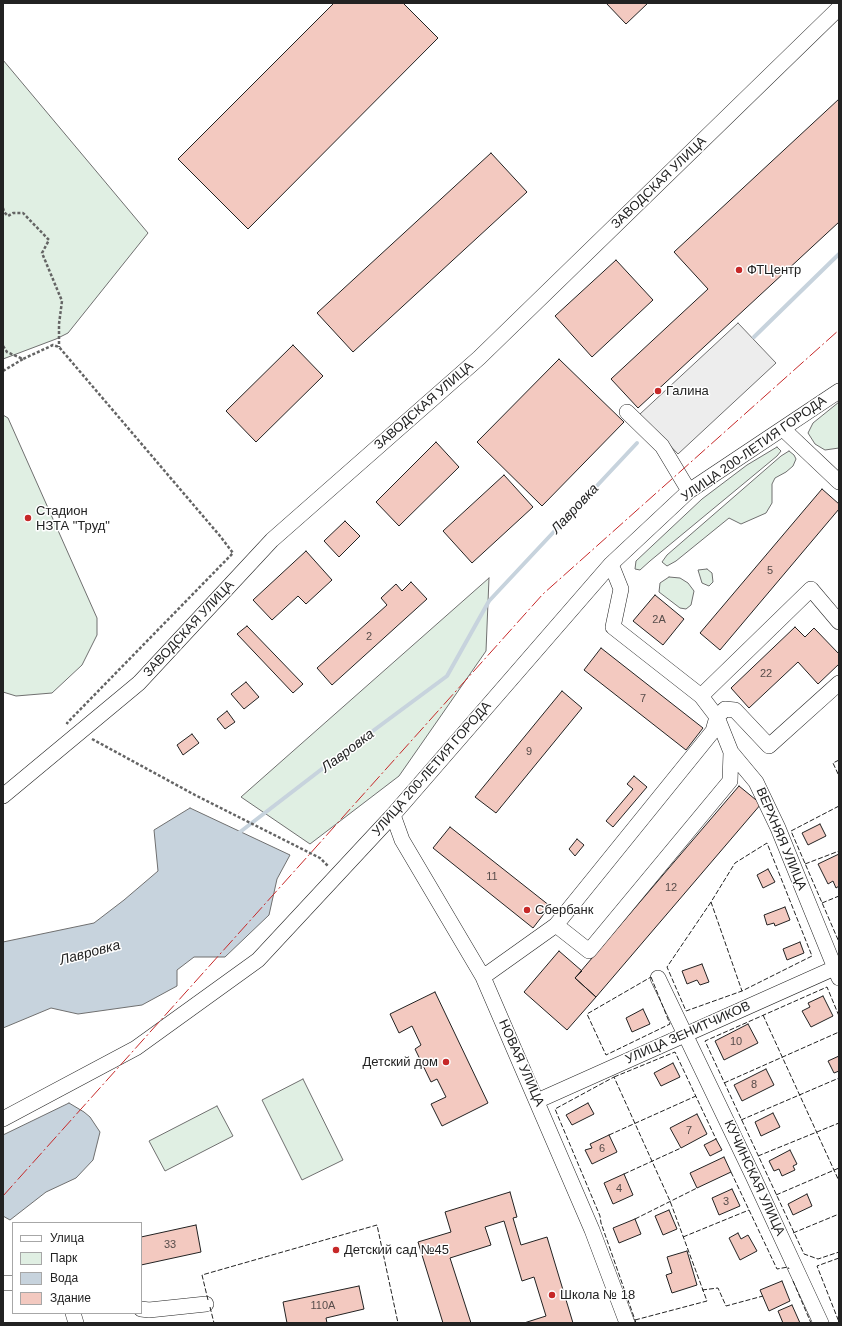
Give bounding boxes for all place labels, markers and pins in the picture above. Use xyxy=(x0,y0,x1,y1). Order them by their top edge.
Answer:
place label: ФТЦентр xyxy=(747,262,801,278)
marker: ФТЦентр xyxy=(734,265,744,275)
place label: Галина xyxy=(666,383,709,399)
marker: Галина xyxy=(653,386,663,396)
place label: Стадион НЗТА "Труд" xyxy=(36,503,110,534)
marker: Стадион НЗТА "Труд" xyxy=(23,513,33,523)
place label: Сбербанк xyxy=(535,902,593,918)
marker: Сбербанк xyxy=(522,905,532,915)
place label: Детский дом xyxy=(363,1054,438,1070)
marker: Детский дом xyxy=(441,1057,451,1067)
place label: Детский сад №45 xyxy=(344,1242,449,1258)
marker: Детский сад №45 xyxy=(331,1245,341,1255)
place label: Школа № 18 xyxy=(560,1287,635,1303)
marker: Школа № 18 xyxy=(547,1290,557,1300)

